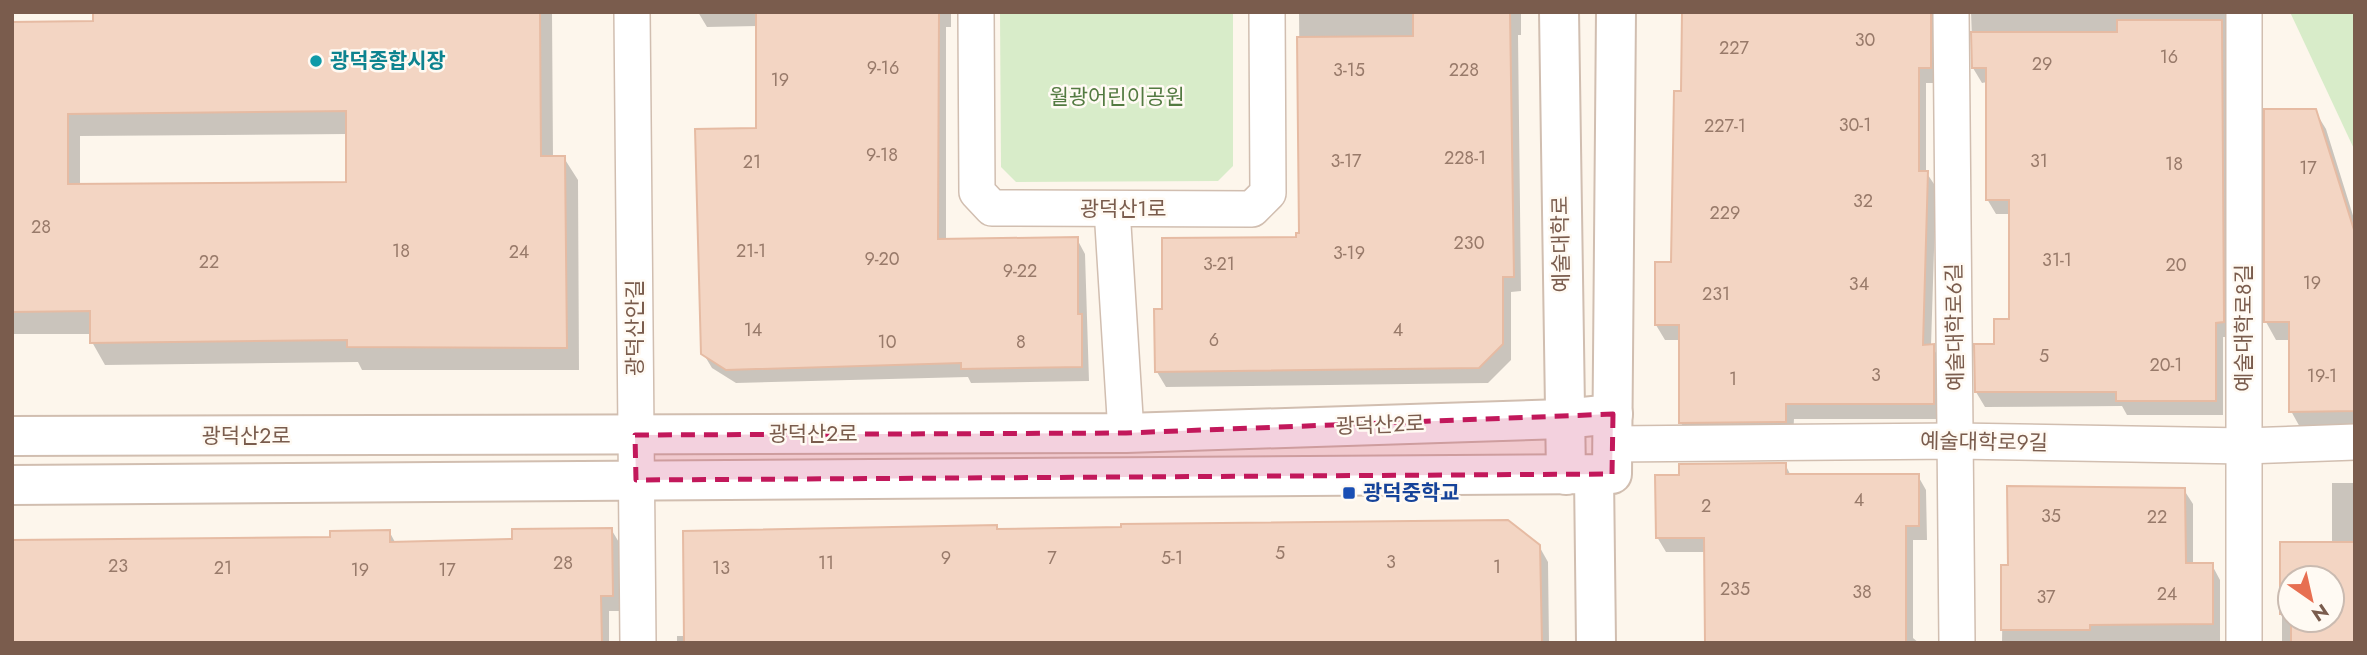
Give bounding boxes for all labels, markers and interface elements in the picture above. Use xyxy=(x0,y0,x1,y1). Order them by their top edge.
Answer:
house number: 30 xyxy=(1855,27,1876,53)
house number: 227 xyxy=(1719,35,1750,61)
house number: 16 xyxy=(2160,44,2178,70)
place label: 광덕종합시장 xyxy=(330,46,446,76)
house number: 29 xyxy=(2032,51,2052,77)
marker: 광덕종합시장 xyxy=(308,53,324,69)
house number: 9-16 xyxy=(867,55,899,81)
house number: 3-15 xyxy=(1333,57,1365,83)
house number: 228 xyxy=(1449,57,1479,83)
house number: 19 xyxy=(771,67,789,93)
park label: 월광어린이공원 xyxy=(1049,82,1185,112)
house number: 30-1 xyxy=(1839,112,1871,138)
house number: 227-1 xyxy=(1704,113,1746,139)
house number: 9-18 xyxy=(866,142,898,168)
house number: 228-1 xyxy=(1444,145,1486,171)
house number: 3-17 xyxy=(1330,148,1362,174)
house number: 31 xyxy=(2030,148,2048,174)
house number: 21 xyxy=(743,149,761,175)
house number: 18 xyxy=(2165,151,2183,177)
house number: 17 xyxy=(2299,155,2317,181)
house number: 32 xyxy=(1853,188,1873,214)
street label: 광덕산1로 xyxy=(1080,194,1166,224)
street label: 예술대학로 xyxy=(1545,195,1577,293)
house number: 229 xyxy=(1710,200,1740,226)
house number: 28 xyxy=(31,214,51,240)
house number: 230 xyxy=(1454,230,1485,256)
house number: 18 xyxy=(392,238,410,264)
house number: 21-1 xyxy=(736,238,766,264)
house number: 24 xyxy=(509,239,529,265)
house number: 3-19 xyxy=(1333,240,1365,266)
house number: 9-20 xyxy=(864,246,900,272)
house number: 31-1 xyxy=(2042,247,2072,273)
house number: 22 xyxy=(199,249,219,275)
house number: 3-21 xyxy=(1203,251,1235,277)
house number: 20 xyxy=(2165,252,2187,278)
house number: 9-22 xyxy=(1003,258,1037,284)
street label: 예술대학로6길 xyxy=(1939,263,1971,391)
street label: 예술대학로8길 xyxy=(2229,264,2259,392)
house number: 19 xyxy=(2303,270,2321,296)
house number: 34 xyxy=(1849,271,1869,297)
street label: 광덕산안길 xyxy=(620,280,650,376)
house number: 231 xyxy=(1702,281,1730,307)
house number: 14 xyxy=(744,317,762,343)
house number: 4 xyxy=(1393,317,1403,343)
house number: 6 xyxy=(1209,327,1219,353)
house number: 10 xyxy=(878,329,897,355)
house number: 8 xyxy=(1016,329,1026,355)
house number: 5 xyxy=(2039,343,2049,369)
house number: 20-1 xyxy=(2150,352,2182,378)
house number: 3 xyxy=(1871,362,1881,388)
house number: 19-1 xyxy=(2307,363,2337,389)
house number: 1 xyxy=(1729,366,1737,392)
street label: 광덕산2로 xyxy=(1335,408,1425,442)
street label: 광덕산2로 xyxy=(768,419,858,449)
street label: 광덕산2로 xyxy=(201,421,291,451)
street label: 예술대학로9길 xyxy=(1920,426,2048,458)
place label: 광덕중학교 xyxy=(1363,478,1460,508)
marker: 광덕중학교 xyxy=(1341,485,1357,501)
house number: 4 xyxy=(1854,487,1864,513)
house number: 2 xyxy=(1701,493,1711,519)
house number: 35 xyxy=(2041,503,2061,529)
house number: 22 xyxy=(2147,504,2167,530)
house number: 5 xyxy=(1275,540,1285,566)
house number: 9 xyxy=(941,545,951,571)
house number: 7 xyxy=(1047,545,1057,571)
house number: 5-1 xyxy=(1161,545,1183,571)
house number: 3 xyxy=(1386,549,1396,575)
house number: 28 xyxy=(553,550,573,576)
house number: 11 xyxy=(818,550,834,576)
house number: 23 xyxy=(108,553,128,579)
house number: 1 xyxy=(1493,554,1501,580)
house number: 21 xyxy=(214,555,232,581)
house number: 13 xyxy=(712,555,730,581)
house number: 19 xyxy=(351,557,369,583)
house number: 17 xyxy=(438,557,456,583)
north arrow xyxy=(2276,564,2346,634)
house number: 235 xyxy=(1720,576,1750,602)
house number: 38 xyxy=(1852,579,1872,605)
house number: 24 xyxy=(2157,581,2177,607)
house number: 37 xyxy=(2036,584,2056,610)
text: N xyxy=(2306,597,2334,628)

